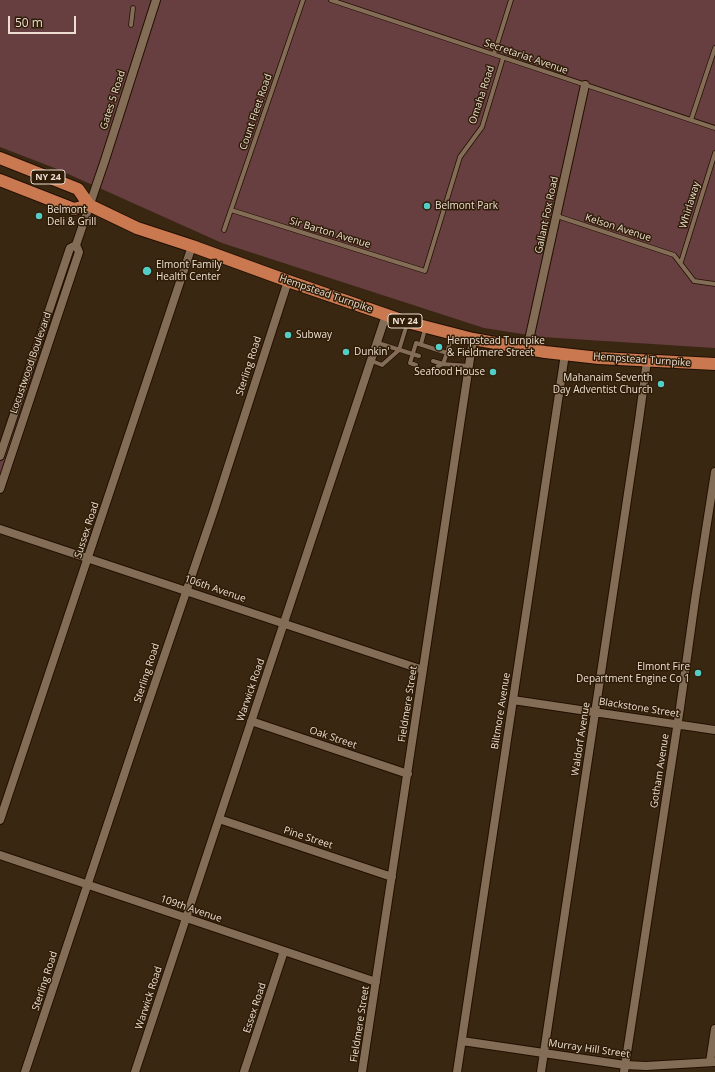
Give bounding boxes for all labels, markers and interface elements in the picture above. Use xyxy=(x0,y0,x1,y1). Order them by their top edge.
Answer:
scale bar xyxy=(10,8,78,34)
text: 50 m xyxy=(15,14,43,31)
street label: Secretariat Avenue xyxy=(483,37,569,77)
street label: Omaha Road xyxy=(467,64,497,126)
street label: Gates 5 Road xyxy=(98,69,128,131)
street label: Count Fleet Road xyxy=(237,72,275,152)
road number: NY 24 xyxy=(31,170,65,184)
street label: Gallant Fox Road xyxy=(533,175,561,255)
street label: Whirlaway xyxy=(677,180,703,230)
place label: Belmont Park xyxy=(435,200,498,212)
marker: Belmont Park xyxy=(422,201,432,211)
place label: Belmont Deli & Grill xyxy=(47,204,96,228)
marker: Belmont Deli & Grill xyxy=(34,211,44,221)
street label: Kelson Avenue xyxy=(584,212,652,244)
street label: Sir Barton Avenue xyxy=(288,215,372,251)
place label: Elmont Family Health Center xyxy=(156,259,222,282)
marker: Elmont Family Health Center xyxy=(141,265,153,277)
street label: Hempstead Turnpike xyxy=(278,272,374,316)
street label: Locustwood Boulevard xyxy=(8,311,54,415)
road number: NY 24 xyxy=(388,314,422,328)
place label: Subway xyxy=(296,329,332,341)
marker: Subway xyxy=(283,330,293,340)
street label: Sterling Road xyxy=(234,335,264,397)
place label: Hempstead Turnpike & Fieldmere Street xyxy=(447,335,545,358)
marker: Hempstead Turnpike & Fieldmere Street xyxy=(434,342,444,352)
place label: Dunkin' xyxy=(354,346,390,358)
marker: Dunkin' xyxy=(341,347,351,357)
street label: Hempstead Turnpike xyxy=(593,351,691,369)
place label: Seafood House xyxy=(414,366,485,378)
marker: Seafood House xyxy=(488,367,498,377)
place label: Mahanaim Seventh Day Adventist Church xyxy=(553,372,653,396)
marker: Mahanaim Seventh Day Adventist Church xyxy=(656,379,666,389)
street label: Sussex Road xyxy=(72,500,102,560)
street label: 106th Avenue xyxy=(183,573,247,605)
street label: Sterling Road xyxy=(132,642,162,704)
street label: Warwick Road xyxy=(235,657,267,723)
place label: Elmont Fire Department Engine Co 1 xyxy=(576,661,690,684)
street label: Fieldmere Street xyxy=(396,665,420,743)
marker: Elmont Fire Department Engine Co 1 xyxy=(693,668,703,678)
street label: Biltmore Avenue xyxy=(489,672,513,750)
street label: Blackstone Street xyxy=(598,696,680,720)
street label: Waldorf Avenue xyxy=(569,701,593,777)
street label: Oak Street xyxy=(308,724,358,752)
street label: Gotham Avenue xyxy=(648,733,672,809)
street label: Pine Street xyxy=(282,824,334,852)
street label: 109th Avenue xyxy=(159,893,223,925)
street label: Sterling Road xyxy=(30,950,60,1012)
street label: Warwick Road xyxy=(133,965,165,1031)
street label: Essex Road xyxy=(241,981,269,1035)
street label: Fieldmere Street xyxy=(348,985,372,1063)
street label: Murray Hill Street xyxy=(548,1037,630,1061)

